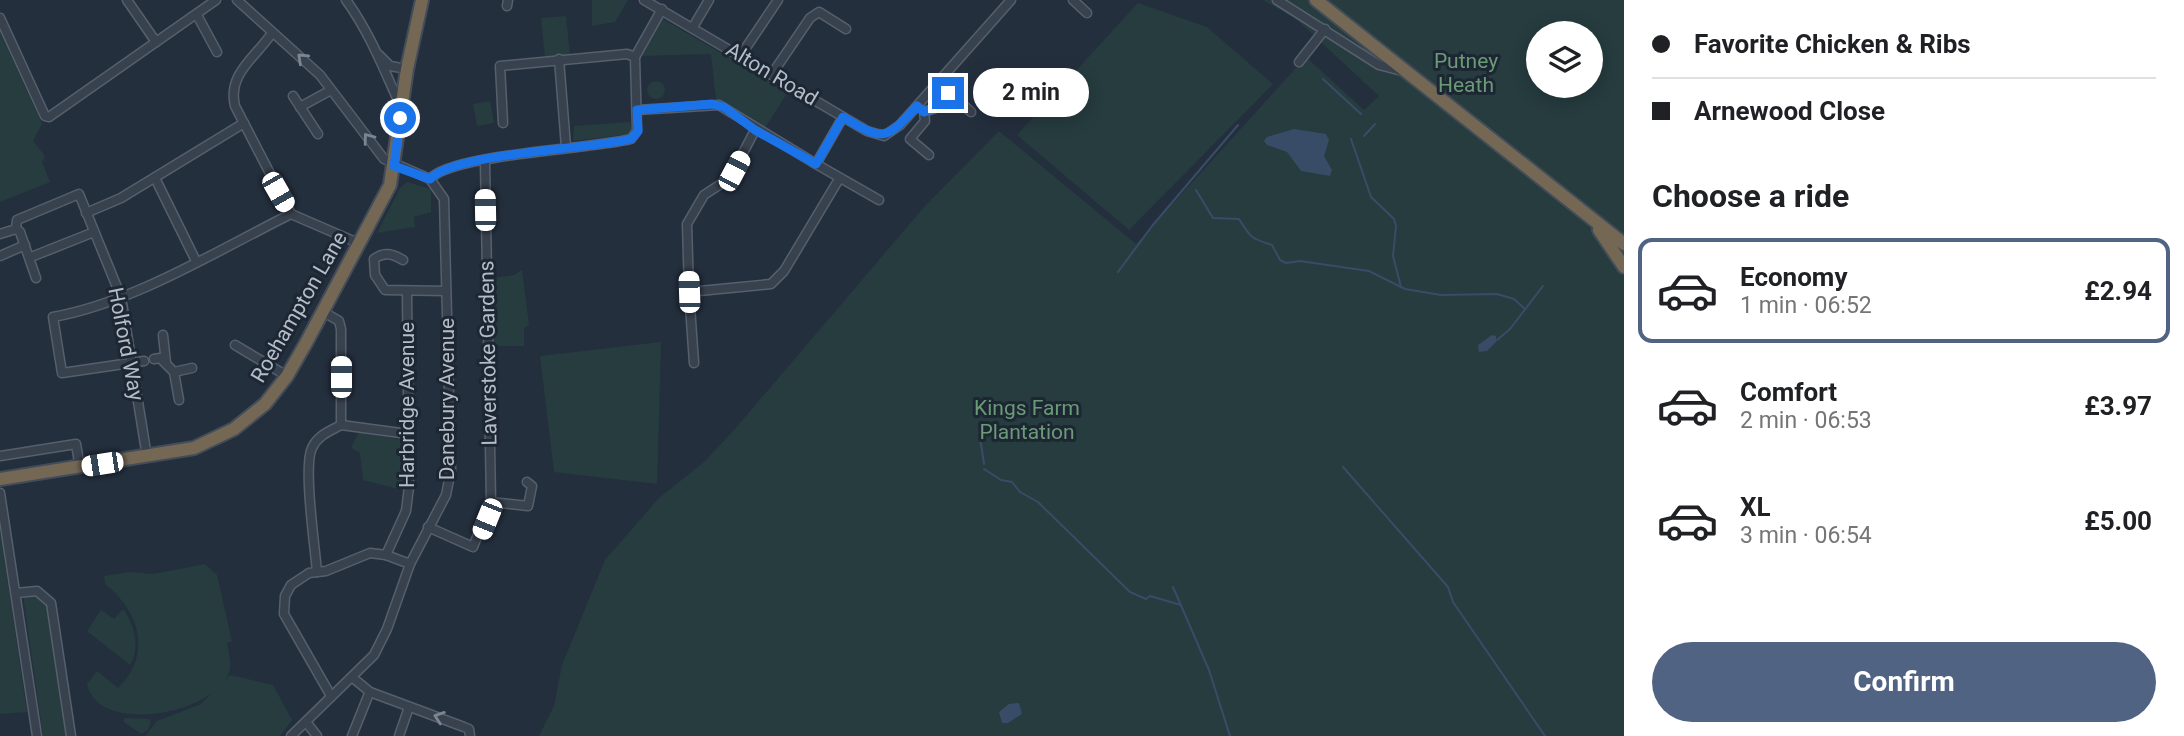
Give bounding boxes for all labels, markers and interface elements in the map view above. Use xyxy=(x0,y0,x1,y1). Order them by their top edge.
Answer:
map controls xyxy=(1526,21,1603,98)
button: layers xyxy=(1526,21,1603,98)
text: Favorite Chicken & Ribs xyxy=(1694,29,1971,59)
street label: Alton Road xyxy=(722,37,822,111)
park label: Putney Heath xyxy=(1434,49,1498,97)
one-way arrow xyxy=(297,54,310,66)
callout: 2 min xyxy=(972,68,1088,118)
route end xyxy=(932,77,964,109)
text: 2 min xyxy=(1002,79,1060,106)
text: Arnewood Close xyxy=(1694,96,1885,126)
route start xyxy=(384,102,416,134)
one-way arrow xyxy=(363,133,376,146)
car xyxy=(715,148,754,194)
car xyxy=(259,169,298,215)
text: Choose a ride xyxy=(1652,177,1849,215)
car xyxy=(475,189,496,231)
street label: Roehampton Lane xyxy=(246,227,352,387)
icon: car xyxy=(1656,259,1719,322)
street label: Laverstoke Gardens xyxy=(474,260,502,446)
text: Economy xyxy=(1740,262,1847,292)
car xyxy=(678,271,701,313)
text: £2.94 xyxy=(2084,276,2152,306)
street label: Holford Way xyxy=(103,285,149,403)
text: 1 min · 06:52 xyxy=(1740,292,1872,319)
street label: Danebury Avenue xyxy=(435,318,459,480)
street label: Harbridge Avenue xyxy=(395,322,419,488)
car xyxy=(331,356,352,398)
icon: car xyxy=(1656,374,1719,437)
text: Comfort xyxy=(1740,377,1837,407)
text: £3.97 xyxy=(2084,391,2152,421)
park label: Kings Farm Plantation xyxy=(974,396,1080,444)
text: 2 min · 06:53 xyxy=(1740,407,1872,434)
car xyxy=(80,450,125,478)
icon: car xyxy=(1656,489,1719,552)
text: XL xyxy=(1740,492,1771,522)
car xyxy=(470,496,505,542)
text: £5.00 xyxy=(2084,506,2152,536)
text: 3 min · 06:54 xyxy=(1740,522,1872,549)
button: Confirm xyxy=(1652,642,2156,722)
one-way arrow xyxy=(434,711,446,726)

